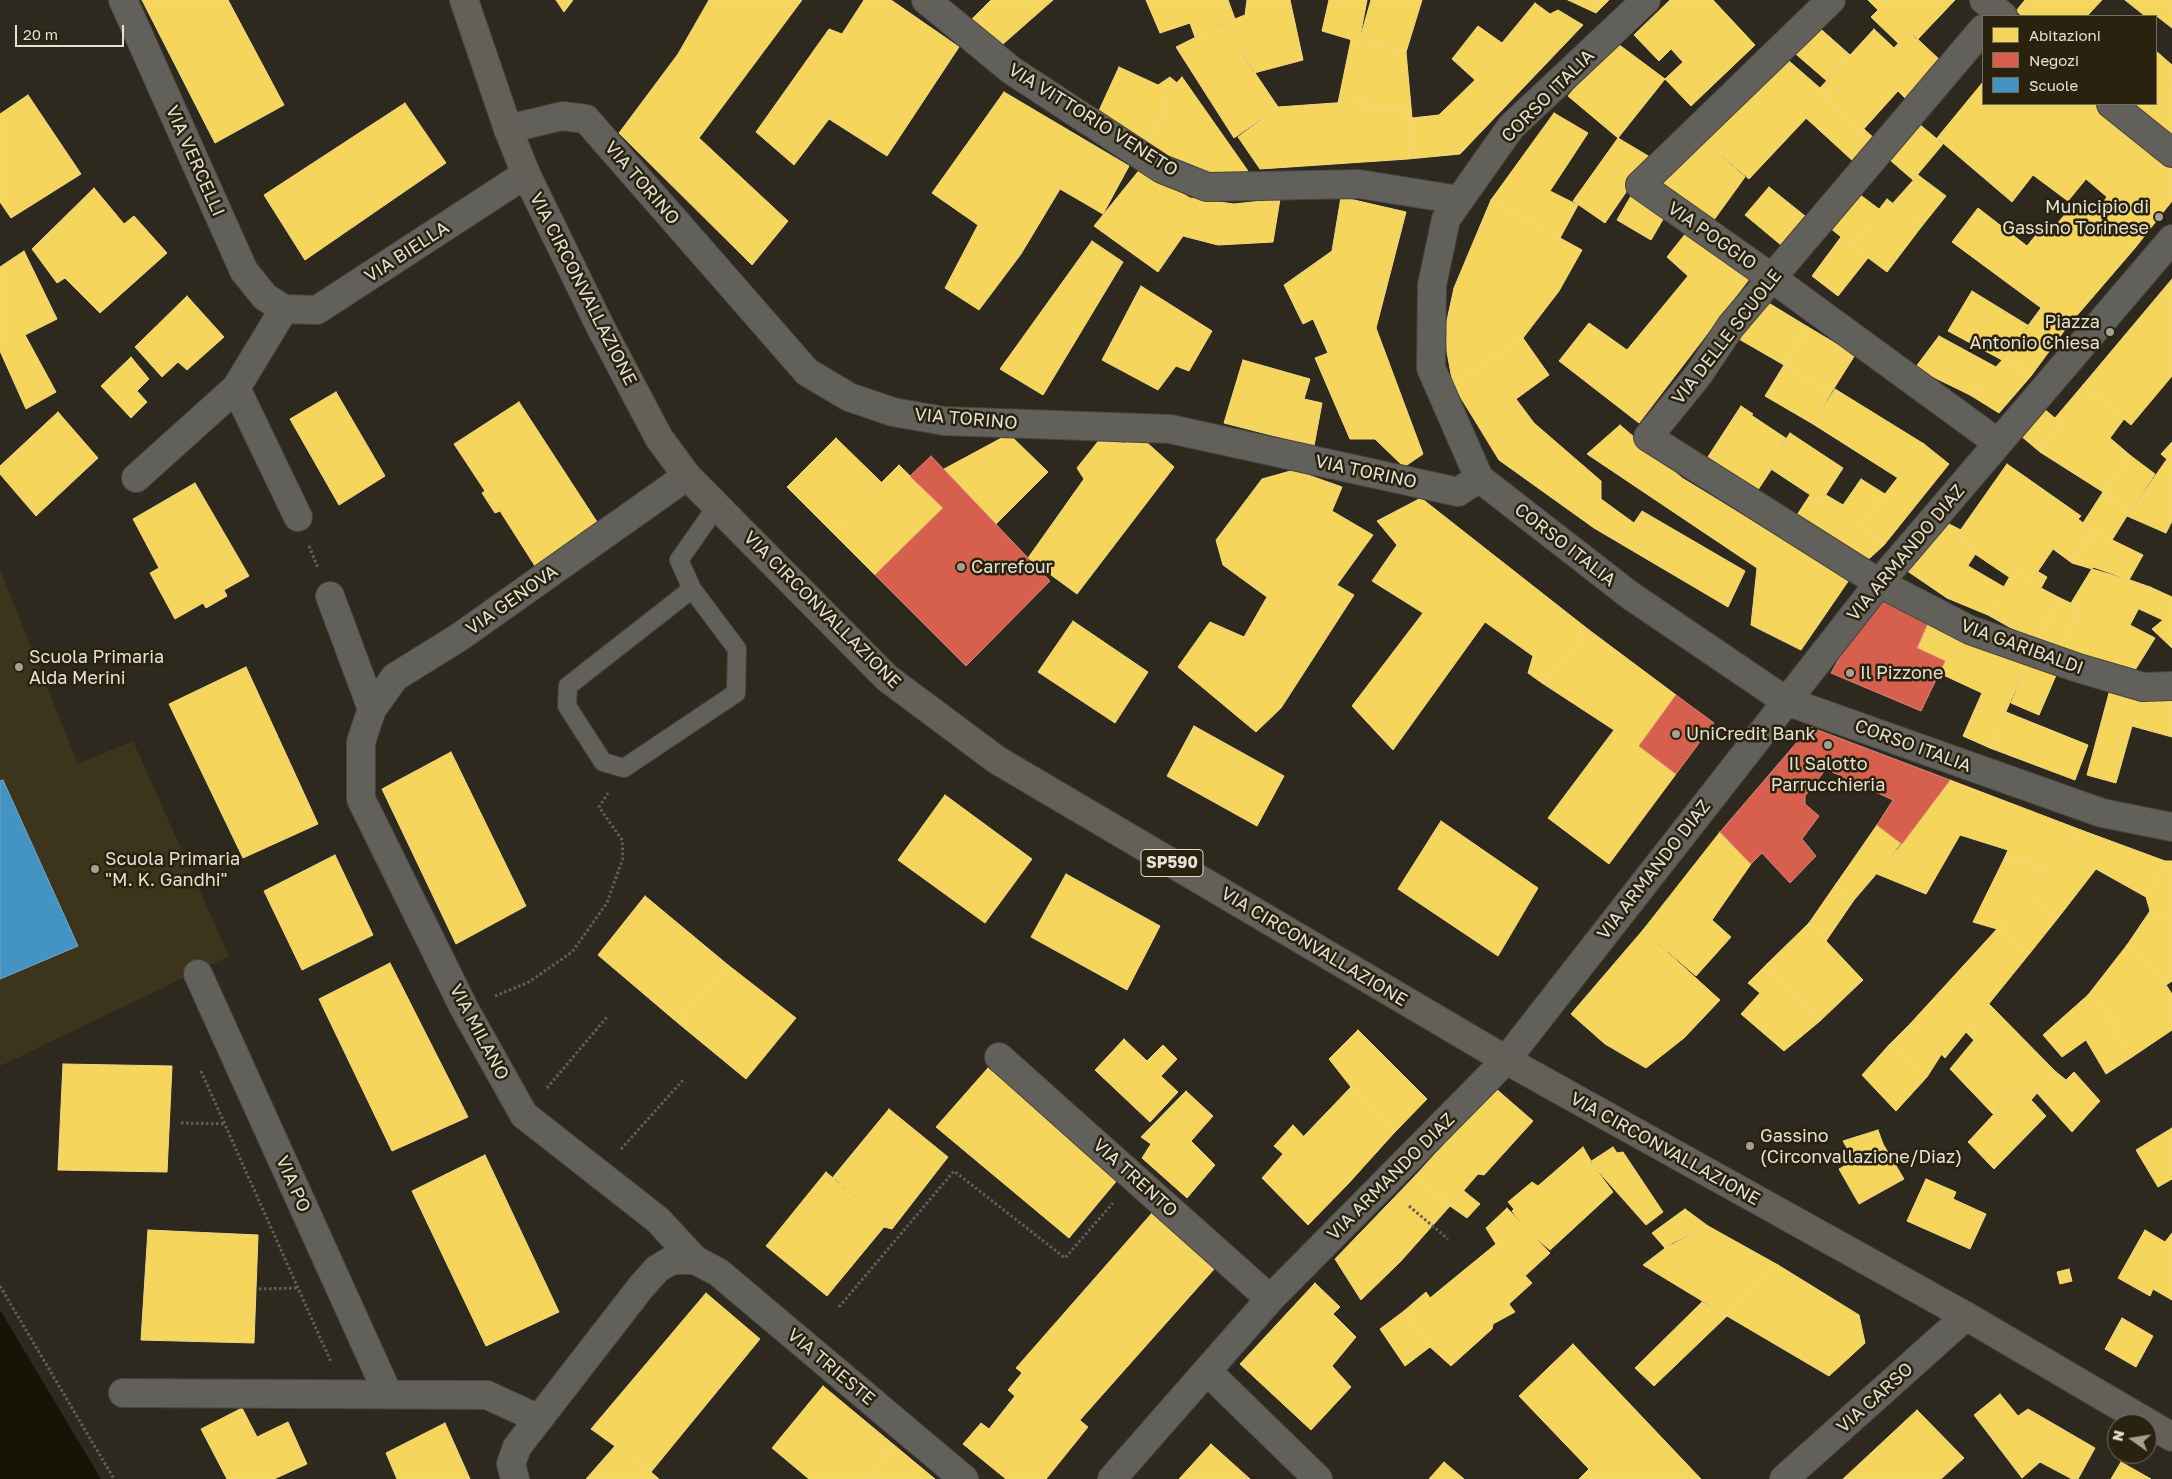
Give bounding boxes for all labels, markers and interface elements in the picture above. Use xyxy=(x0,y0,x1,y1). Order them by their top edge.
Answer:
scale bar xyxy=(18,15,126,47)
legend xyxy=(1982,15,2157,105)
text: 20 m xyxy=(23,25,58,43)
text: Abitazioni xyxy=(2029,26,2101,44)
street label: CORSO ITALIA xyxy=(1497,45,1599,147)
text: Negozi xyxy=(2029,51,2079,69)
street label: VIA VITTORIO VENETO xyxy=(1004,59,1182,181)
text: Scuole xyxy=(2029,76,2078,94)
street label: VIA VERCELLI xyxy=(161,102,229,220)
street label: VIA TORINO xyxy=(600,137,684,229)
street label: VIA CIRCONVALLAZIONE xyxy=(525,189,641,389)
place label: Municipio di Gassino Torinese xyxy=(2002,196,2149,238)
street label: VIA POGGIO xyxy=(1663,197,1761,275)
marker: Municipio di Gassino Torinese xyxy=(2153,211,2165,223)
street label: VIA BIELLA xyxy=(361,217,453,287)
street label: VIA DELLE SCUOLE xyxy=(1668,265,1786,409)
place label: Piazza Antonio Chiesa xyxy=(1970,311,2100,354)
marker: Piazza Antonio Chiesa xyxy=(2104,326,2116,338)
street label: VIA TORINO xyxy=(914,404,1018,434)
street label: VIA TORINO xyxy=(1313,451,1419,493)
street label: VIA ARMANDO DIAZ xyxy=(1843,480,1969,626)
street label: CORSO ITALIA xyxy=(1510,499,1620,591)
street label: VIA CIRCONVALLAZIONE xyxy=(739,527,905,693)
place label: Carrefour xyxy=(971,556,1053,578)
street label: VIA GENOVA xyxy=(462,560,562,640)
marker: Carrefour xyxy=(955,561,967,573)
street label: VIA GARIBALDI xyxy=(1958,615,2086,679)
place label: Scuola Primaria Alda Merini xyxy=(29,646,164,689)
marker: Scuola Primaria Alda Merini xyxy=(13,661,25,673)
place label: Il Pizzone xyxy=(1860,662,1943,684)
marker: Il Pizzone xyxy=(1844,667,1856,679)
street label: CORSO ITALIA xyxy=(1852,715,1974,777)
place label: UniCredit Bank xyxy=(1686,723,1816,745)
marker: UniCredit Bank xyxy=(1670,728,1682,740)
marker: Il Salotto Parrucchieria xyxy=(1822,739,1834,751)
place label: Il Salotto Parrucchieria xyxy=(1771,753,1885,796)
street label: VIA ARMANDO DIAZ xyxy=(1593,796,1715,944)
place label: Scuola Primaria "M. K. Gandhi" xyxy=(105,848,240,891)
road number: SP590 xyxy=(1141,850,1203,876)
marker: Scuola Primaria "M. K. Gandhi" xyxy=(89,863,101,875)
street label: VIA CIRCONVALLAZIONE xyxy=(1217,883,1411,1011)
street label: VIA MILANO xyxy=(445,980,513,1084)
street label: VIA CIRCONVALLAZIONE xyxy=(1566,1088,1764,1210)
street label: VIA ARMANDO DIAZ xyxy=(1323,1109,1459,1245)
place label: Gassino (Circonvallazione/Diaz) xyxy=(1760,1125,1962,1168)
street label: VIA TRENTO xyxy=(1088,1134,1182,1222)
marker: Gassino (Circonvallazione/Diaz) xyxy=(1744,1140,1756,1152)
street label: VIA PO xyxy=(271,1152,315,1216)
street label: VIA TRIESTE xyxy=(783,1324,879,1410)
street label: VIA CARSO xyxy=(1832,1358,1918,1438)
north arrow xyxy=(2107,1414,2157,1464)
text: N xyxy=(2108,1429,2127,1443)

